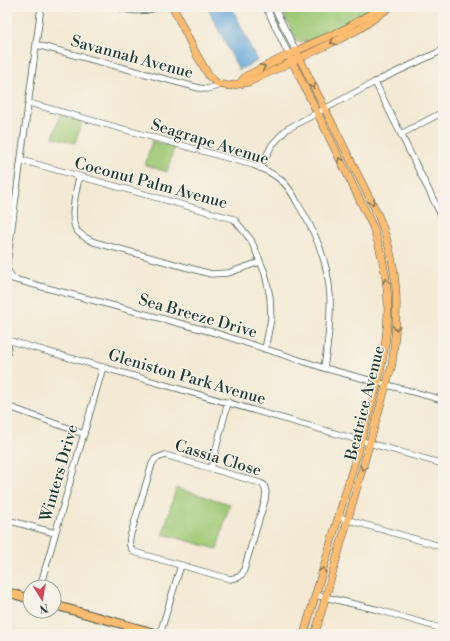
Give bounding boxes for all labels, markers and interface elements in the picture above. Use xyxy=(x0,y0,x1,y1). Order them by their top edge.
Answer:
street label: Savannah Avenue xyxy=(69,31,195,83)
one-way arrow xyxy=(330,37,338,45)
one-way arrow xyxy=(259,64,267,72)
one-way arrow xyxy=(308,82,316,89)
street label: Seagrape Avenue xyxy=(149,115,271,169)
street label: Coconut Palm Avenue xyxy=(72,153,230,213)
one-way arrow xyxy=(337,157,345,164)
one-way arrow xyxy=(367,198,375,205)
one-way arrow xyxy=(382,278,391,284)
street label: Sea Breeze Drive xyxy=(136,289,260,343)
one-way arrow xyxy=(392,325,401,331)
street label: Beatrice Avenue xyxy=(341,343,389,464)
street label: Gleniston Park Avenue xyxy=(106,345,268,409)
street label: Winters Drive xyxy=(35,422,82,525)
street label: Cassia Close xyxy=(172,435,264,481)
one-way arrow xyxy=(359,464,368,471)
one-way arrow xyxy=(318,566,327,573)
north arrow xyxy=(22,579,62,619)
text: N xyxy=(38,600,49,616)

